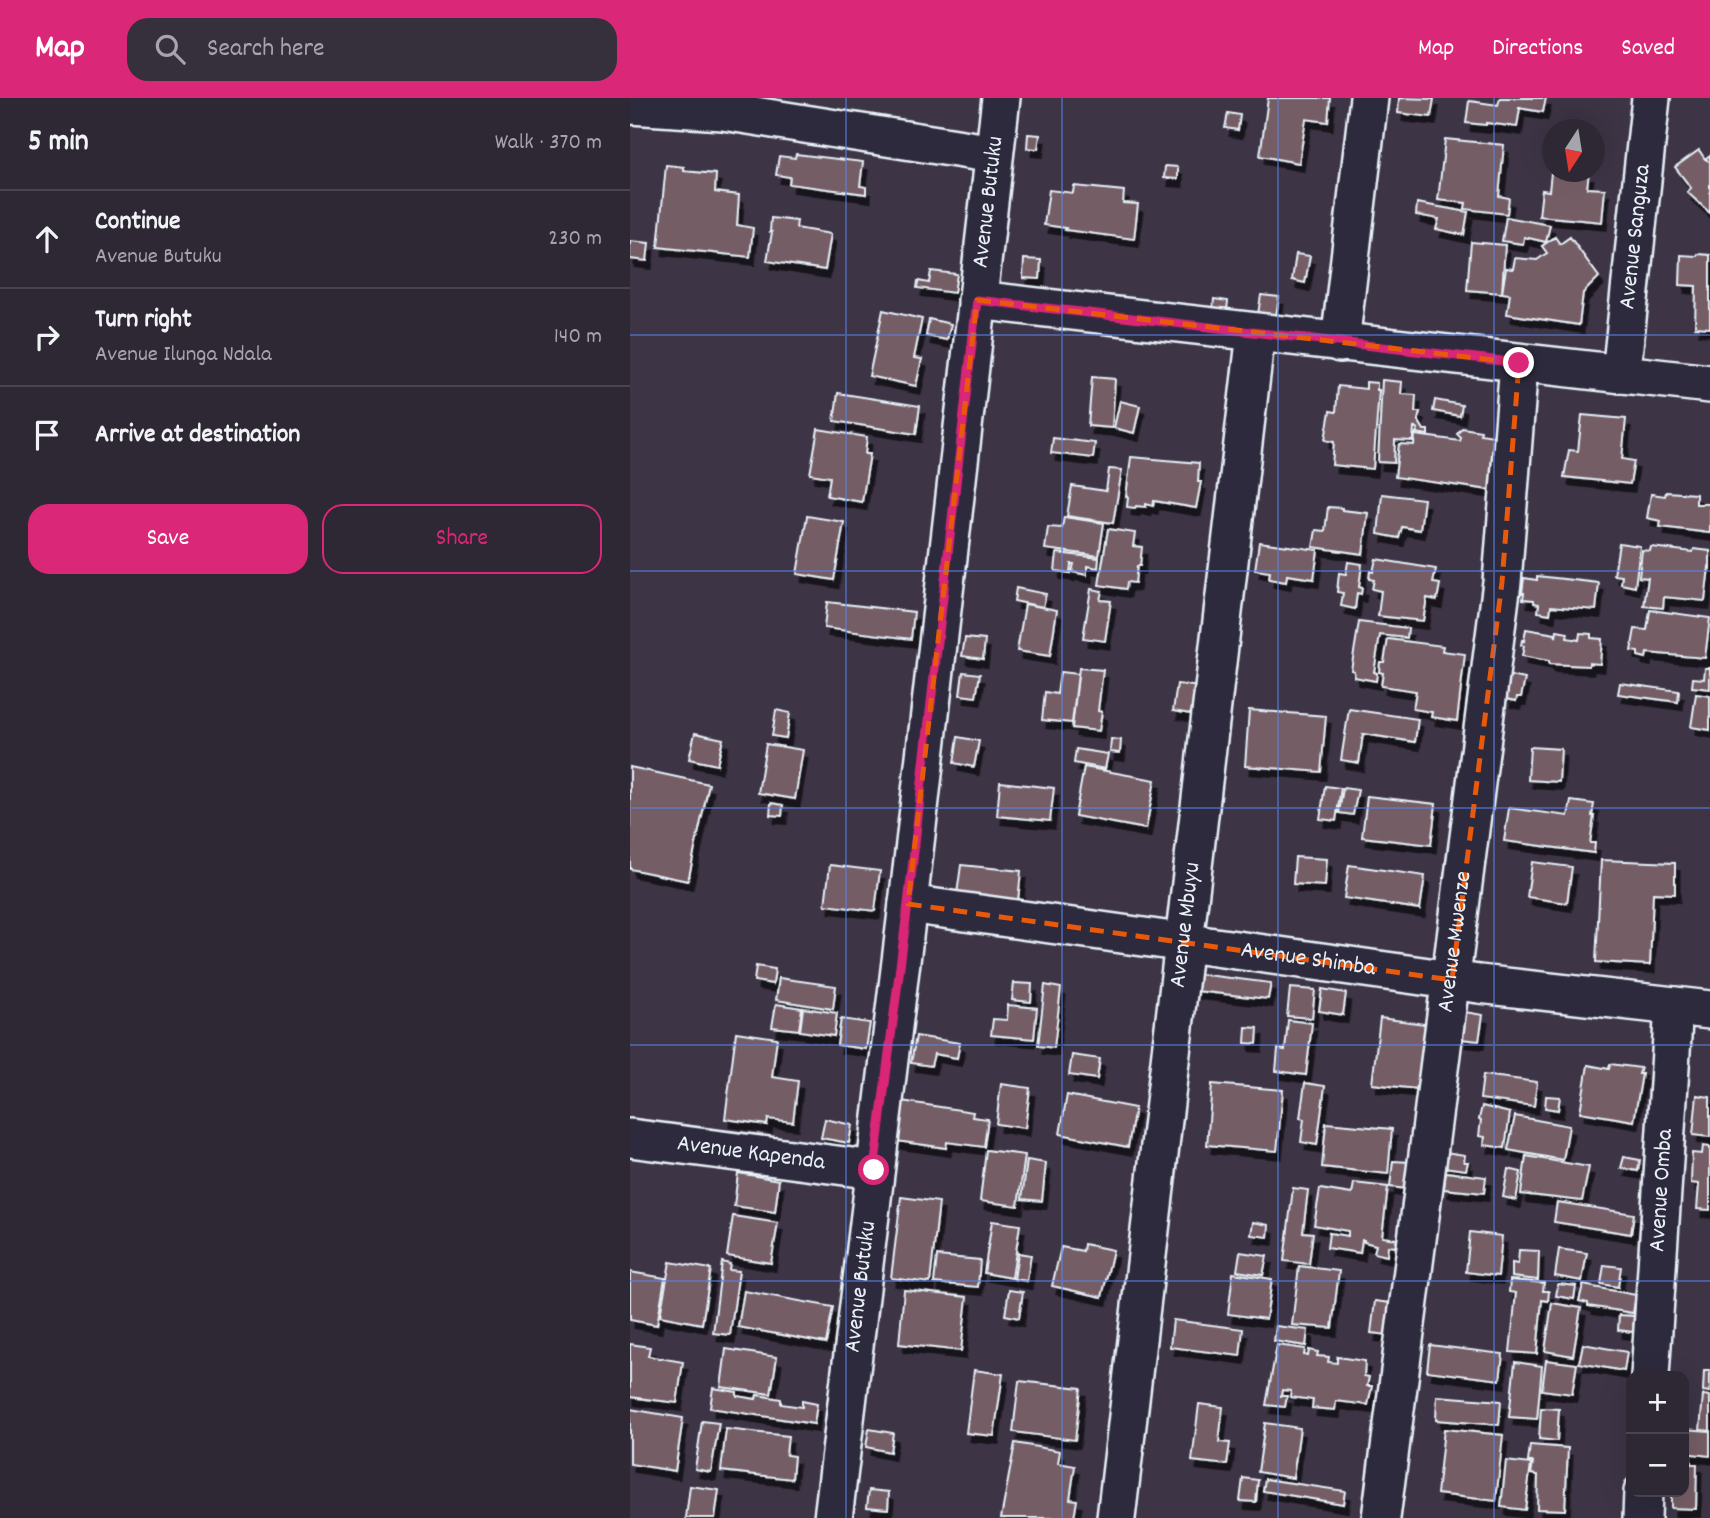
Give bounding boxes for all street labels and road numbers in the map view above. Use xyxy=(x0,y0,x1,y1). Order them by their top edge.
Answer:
street label: Avenue Butuku xyxy=(965,135,1013,270)
street label: Avenue Sanguza xyxy=(1611,162,1661,311)
street label: Avenue Mbuyu xyxy=(1162,860,1210,990)
street label: Avenue Mwenze xyxy=(1430,869,1481,1014)
street label: Avenue Shimba xyxy=(1239,934,1378,986)
street label: Avenue Kapenda xyxy=(675,1127,828,1180)
street label: Avenue Omba xyxy=(1641,1127,1683,1253)
street label: Avenue Butuku xyxy=(836,1219,886,1354)

